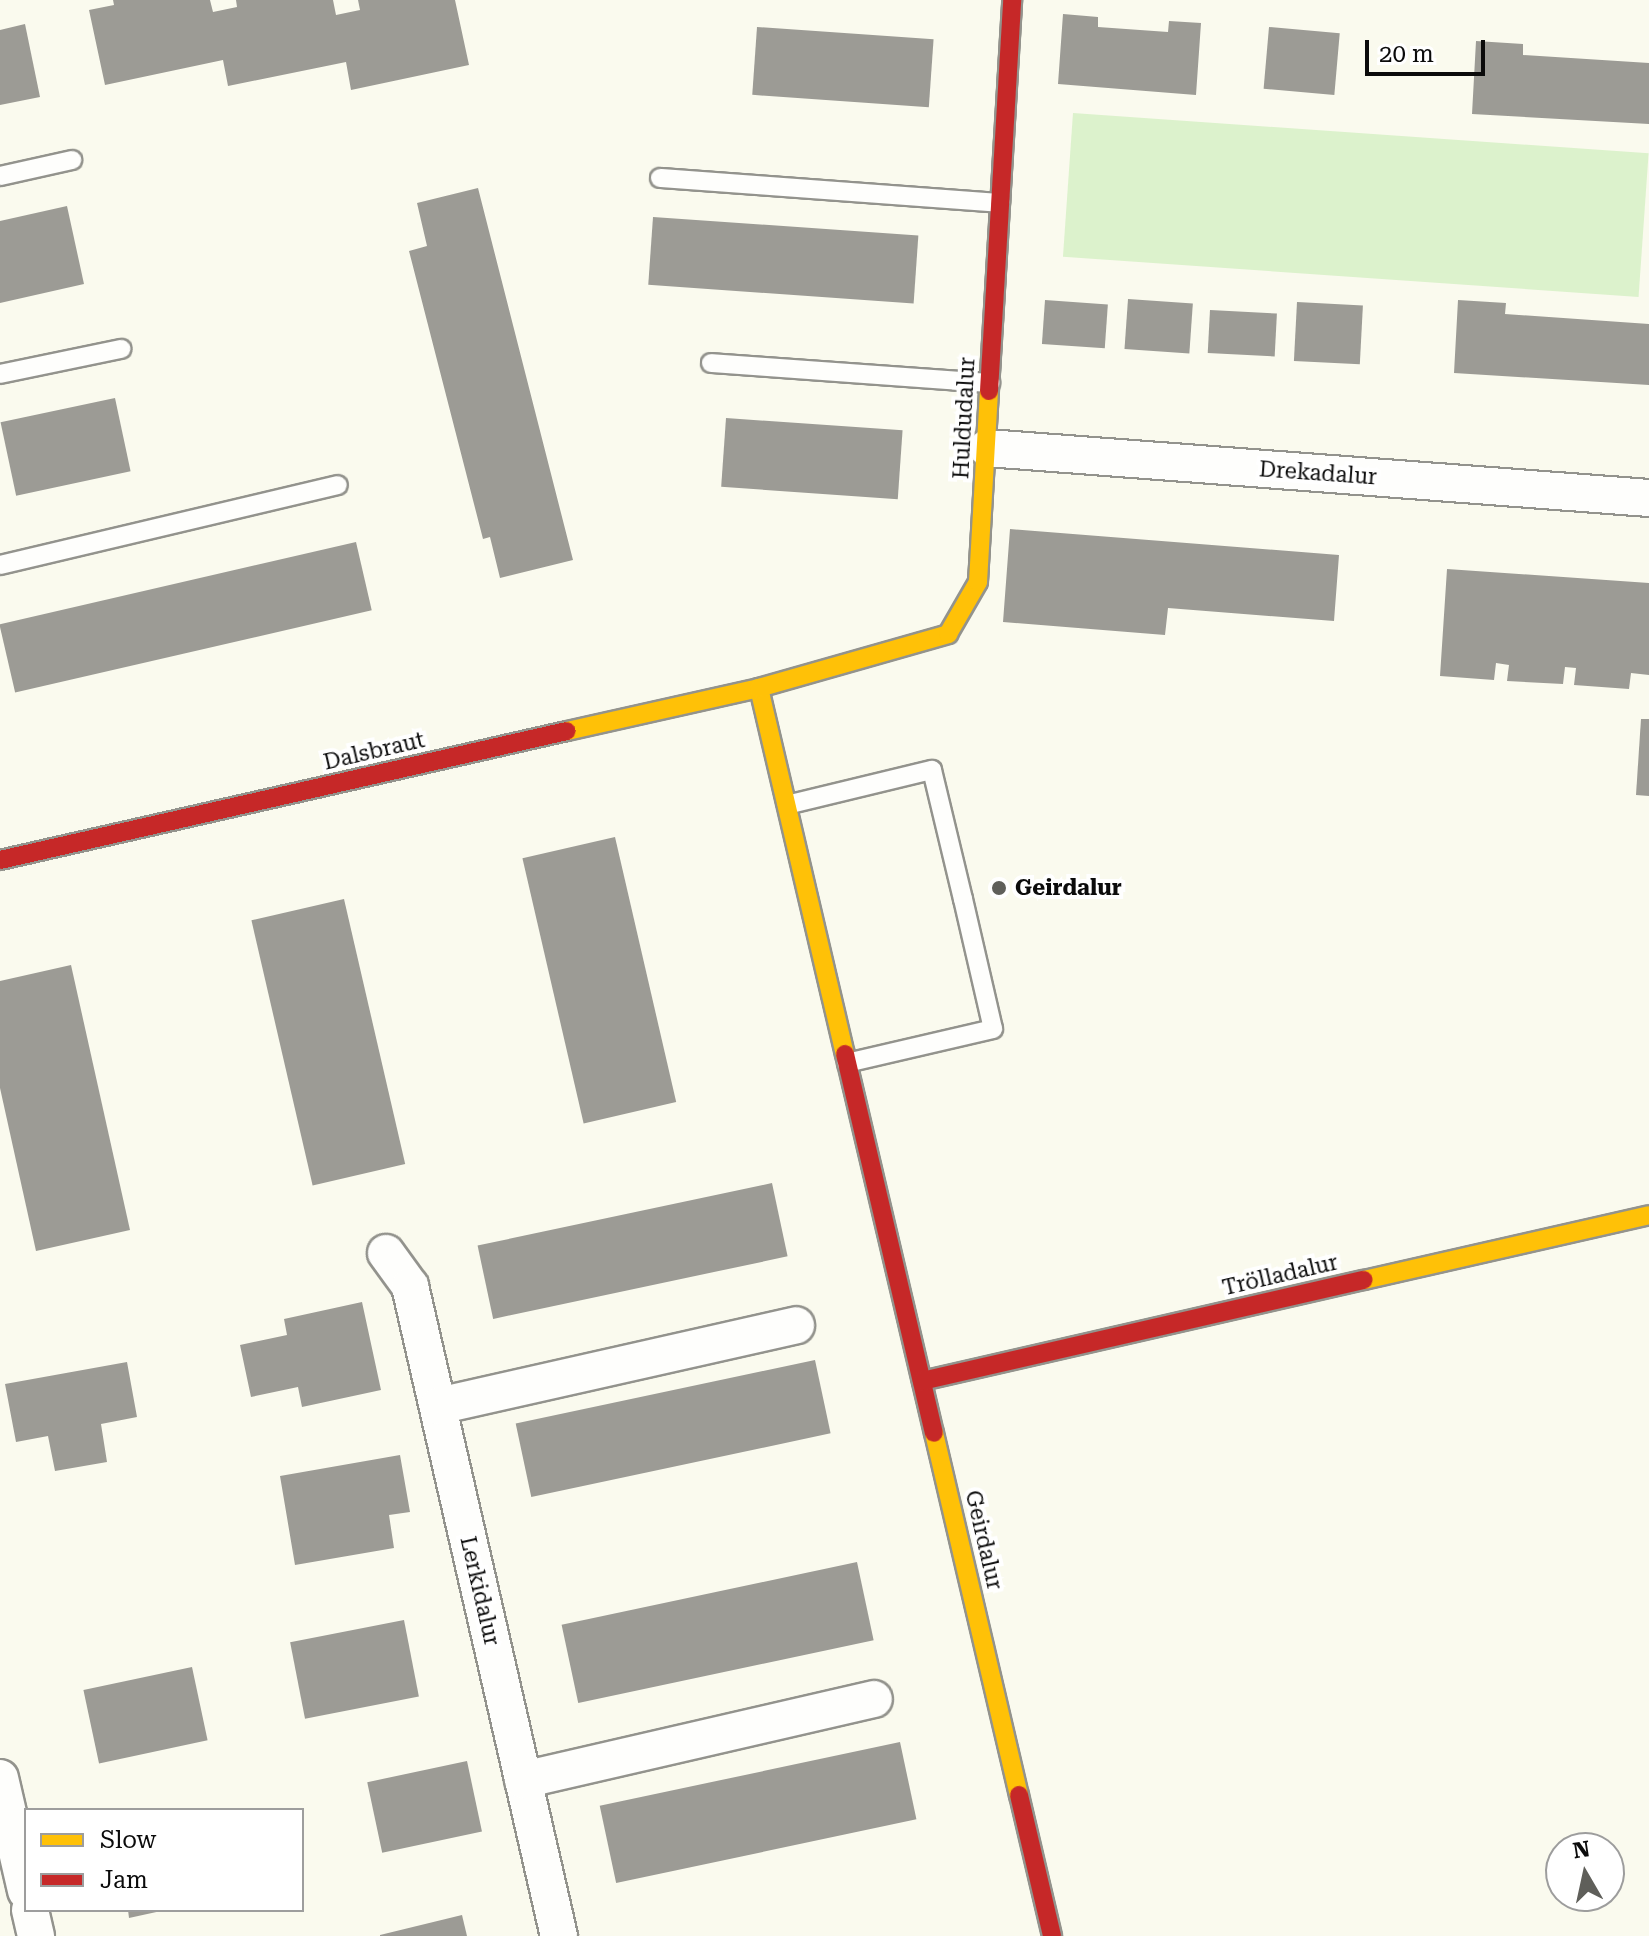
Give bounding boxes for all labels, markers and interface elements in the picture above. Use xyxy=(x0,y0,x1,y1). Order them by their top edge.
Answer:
scale bar xyxy=(1369,24,1489,74)
text: 20 m xyxy=(1379,40,1434,68)
street label: Huldudalur xyxy=(948,356,980,480)
street label: Drekadalur xyxy=(1258,456,1378,490)
street label: Dalsbraut xyxy=(321,727,427,775)
place label: Geirdalur xyxy=(1015,875,1122,901)
marker: Geirdalur xyxy=(990,879,1008,897)
street label: Trölladalur xyxy=(1220,1249,1340,1301)
street label: Geirdalur xyxy=(960,1488,1008,1592)
street label: Lerkidalur xyxy=(455,1534,505,1648)
legend xyxy=(24,1808,304,1912)
text: Slow xyxy=(100,1826,156,1854)
north arrow xyxy=(1545,1832,1625,1912)
text: N xyxy=(1571,1836,1592,1863)
text: Jam xyxy=(100,1866,148,1894)

